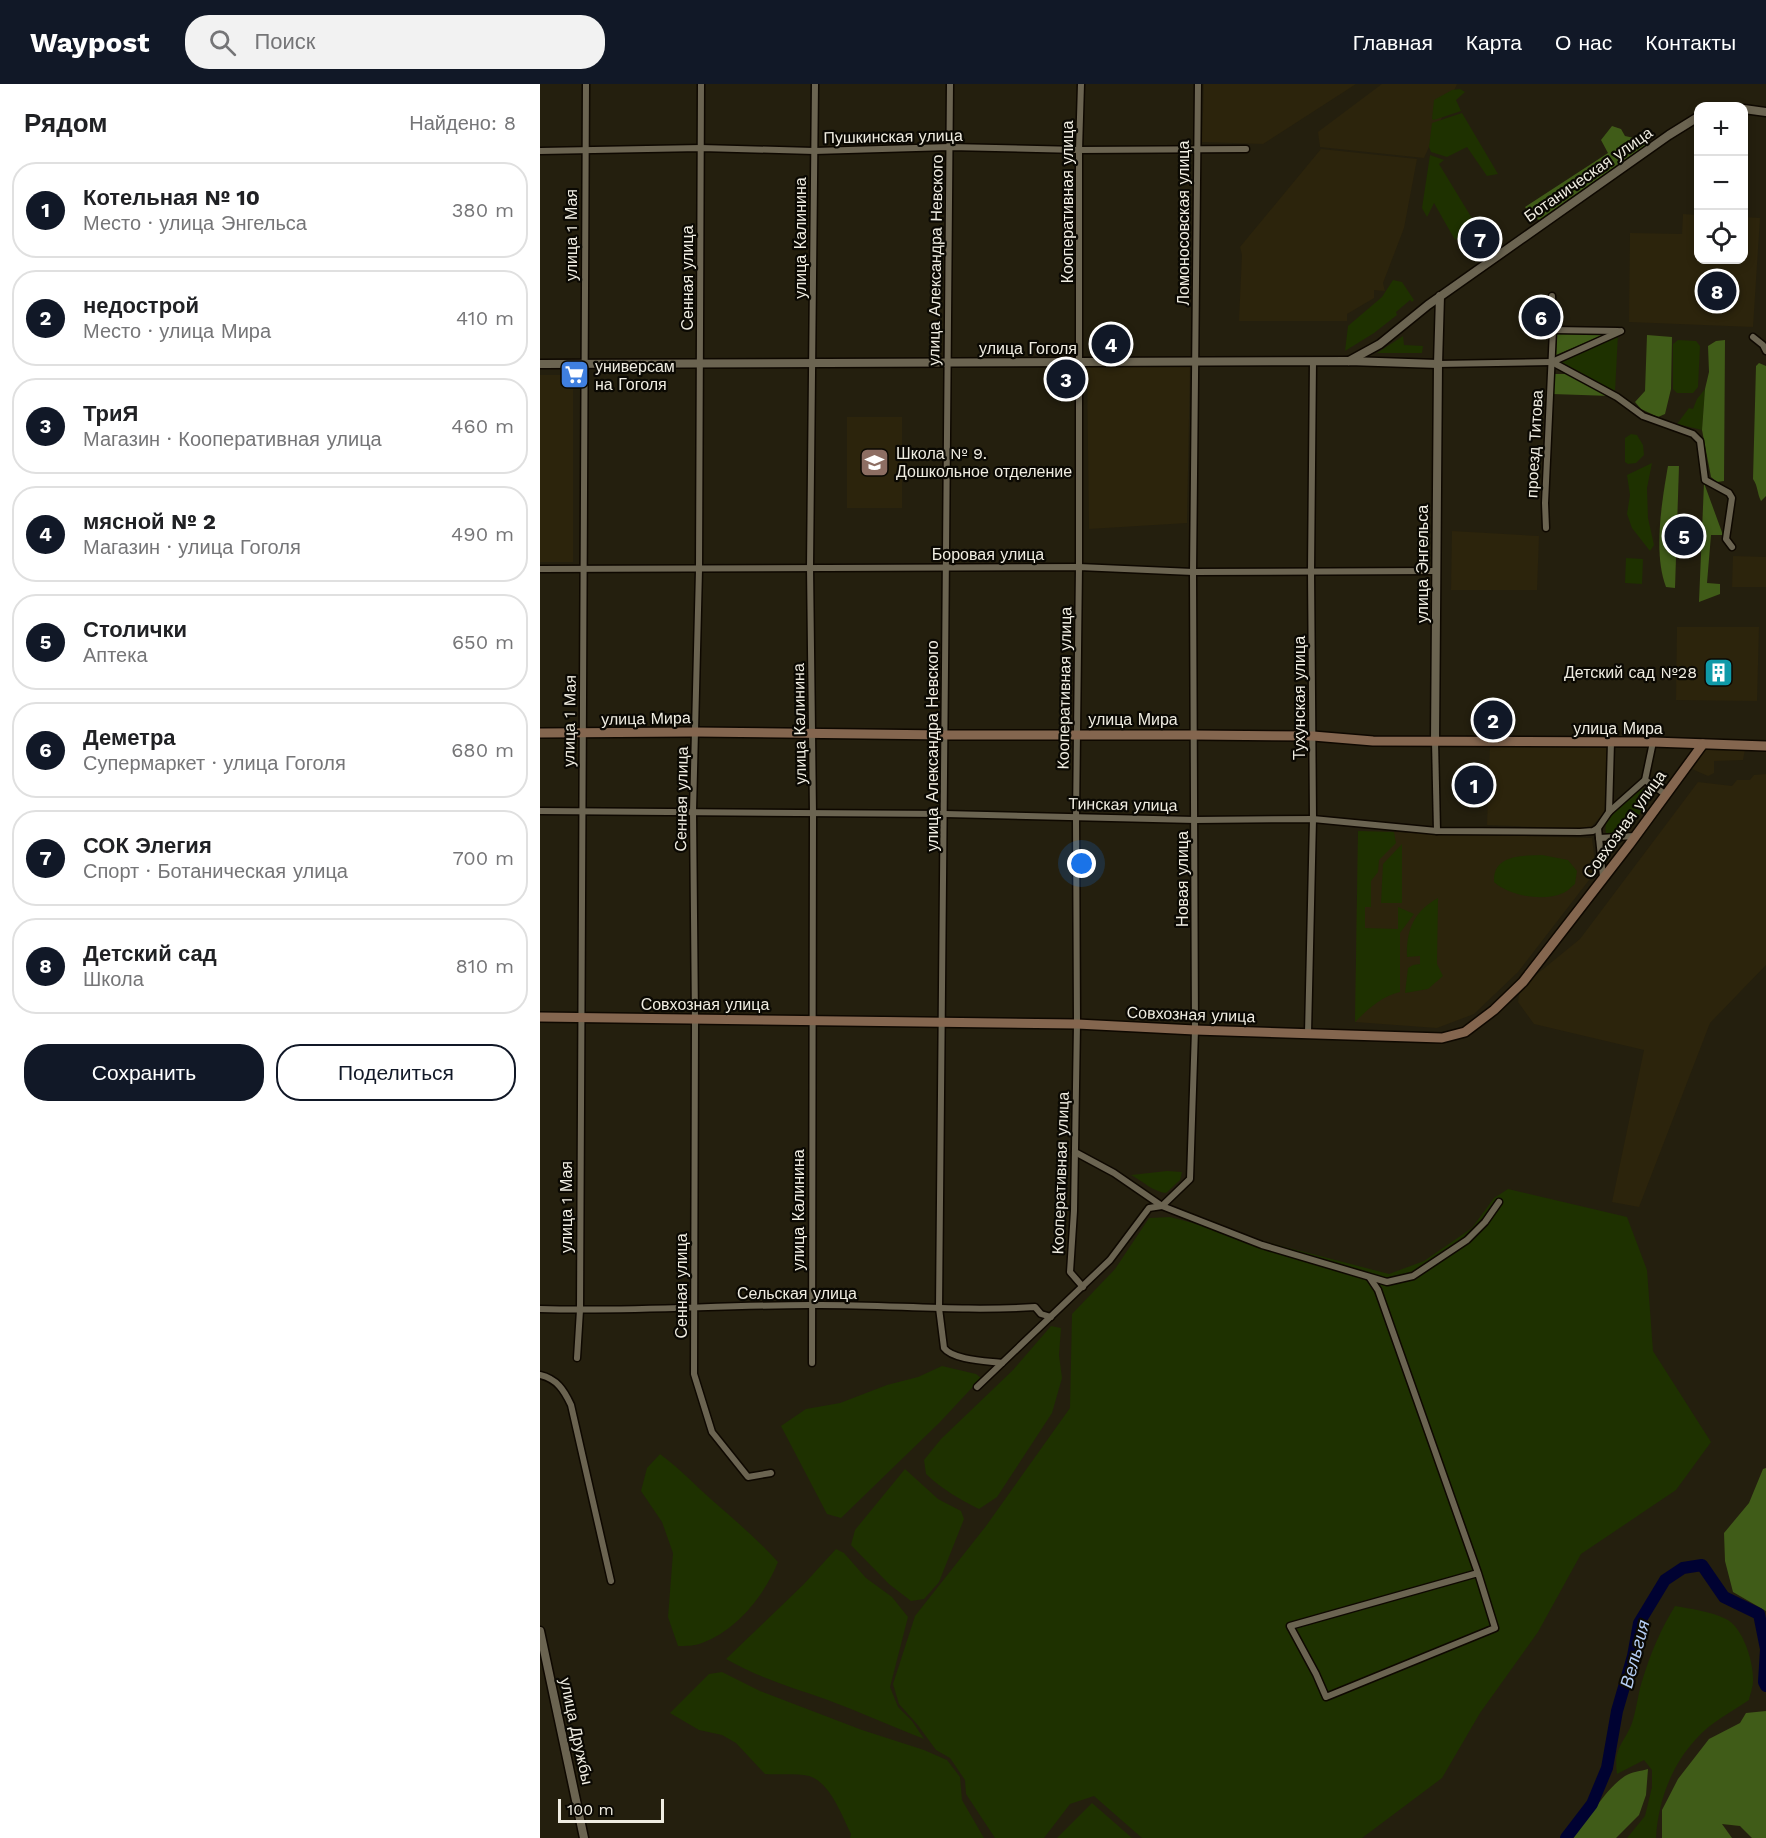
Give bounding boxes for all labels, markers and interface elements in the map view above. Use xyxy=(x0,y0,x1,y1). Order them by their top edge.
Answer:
search box xyxy=(185,15,605,69)
text: Waypost xyxy=(30,26,149,59)
icon: search xyxy=(206,26,239,59)
text: Поиск xyxy=(254,29,315,54)
text: Главная xyxy=(1353,30,1433,55)
text: Карта xyxy=(1466,30,1522,55)
text: О нас xyxy=(1555,30,1612,55)
text: Контакты xyxy=(1645,30,1736,55)
map controls xyxy=(1694,102,1748,264)
button: + xyxy=(1694,102,1748,156)
text: Рядом xyxy=(24,108,107,138)
text: Найдено: 8 xyxy=(409,111,516,135)
street label: Кооперативная улица xyxy=(1058,121,1077,283)
street label: Ботаническая улица xyxy=(1520,123,1656,226)
street label: Пушкинская улица xyxy=(823,126,963,147)
street label: Ломоносовская улица xyxy=(1174,141,1193,305)
street label: улица Александра Невского xyxy=(924,154,947,366)
button: − xyxy=(1694,156,1748,210)
street label: улица Калинина xyxy=(791,177,810,299)
text: Котельная № 10 xyxy=(83,185,260,210)
street label: улица 1 Мая xyxy=(562,189,581,281)
text: 1 xyxy=(41,198,50,222)
text: 380 m xyxy=(452,198,514,222)
button: locate xyxy=(1694,210,1748,264)
text: Место · улица Энгельса xyxy=(83,211,307,235)
pin: 7 xyxy=(1460,216,1500,262)
street label: Сенная улица xyxy=(678,225,697,331)
pin: 8 xyxy=(1698,268,1736,314)
text: недострой xyxy=(83,293,199,318)
pin: 6 xyxy=(1522,294,1560,340)
text: 2 xyxy=(40,306,51,330)
text: 410 m xyxy=(456,306,514,330)
text: Место · улица Мира xyxy=(83,319,271,343)
pin: 4 xyxy=(1092,322,1130,366)
street label: улица Гоголя xyxy=(979,339,1077,358)
pin: 3 xyxy=(1046,356,1086,402)
place label: универсам на Гоголя xyxy=(595,357,675,394)
supermarket icon: универсам на Гоголя xyxy=(558,359,590,391)
street label: проезд Титова xyxy=(1522,389,1547,498)
text: ТриЯ xyxy=(83,401,138,426)
text: 3 xyxy=(40,414,51,438)
text: 460 m xyxy=(451,414,514,438)
text: Магазин · Кооперативная улица xyxy=(83,427,382,451)
place label: Школа № 9. Дошкольное отделение xyxy=(896,444,1072,481)
school or university icon: Школа № 9. Дошкольное отделение xyxy=(859,446,891,478)
street label: улица Энгельса xyxy=(1413,505,1432,623)
text: мясной № 2 xyxy=(83,509,216,534)
pin: 5 xyxy=(1664,514,1704,558)
text: 4 xyxy=(39,522,52,546)
text: 490 m xyxy=(451,522,514,546)
text: Магазин · улица Гоголя xyxy=(83,535,301,559)
street label: Боровая улица xyxy=(932,545,1044,564)
street label: Кооперативная улица xyxy=(1054,606,1075,770)
text: Столички xyxy=(83,617,187,642)
text: 5 xyxy=(40,630,51,654)
text: 650 m xyxy=(452,630,514,654)
street label: Тухунская улица xyxy=(1290,636,1309,760)
street label: улица Александра Невского xyxy=(923,640,942,852)
text: Аптека xyxy=(83,643,148,667)
building icon: Детский сад №28 xyxy=(1702,656,1734,688)
street label: улица Калинина xyxy=(789,663,810,785)
place label: Детский сад №28 xyxy=(1564,663,1697,682)
street label: улица 1 Мая xyxy=(559,675,580,767)
pin: 2 xyxy=(1474,698,1512,742)
street label: улица Мира xyxy=(601,708,691,729)
street label: улица Мира xyxy=(1088,710,1178,729)
street label: улица Мира xyxy=(1573,719,1663,738)
text: Деметра xyxy=(83,725,176,750)
text: 6 xyxy=(39,738,52,762)
text: 680 m xyxy=(451,738,514,762)
street label: Сенная улица xyxy=(671,746,692,852)
text: Супермаркет · улица Гоголя xyxy=(83,751,346,775)
pin: 1 xyxy=(1454,762,1494,808)
street label: Совхозная улица xyxy=(1579,767,1670,882)
street label: Тинская улица xyxy=(1068,794,1178,815)
street label: Новая улица xyxy=(1173,831,1192,927)
text: СОК Элегия xyxy=(83,833,212,858)
text: 7 xyxy=(39,846,52,870)
text: 700 m xyxy=(452,846,514,870)
your location xyxy=(1067,849,1096,878)
text: Спорт · Ботаническая улица xyxy=(83,859,348,883)
text: Детский сад xyxy=(83,941,217,966)
text: 8 xyxy=(39,954,52,978)
text: 810 m xyxy=(456,954,514,978)
text: Школа xyxy=(83,967,144,991)
street label: Совхозная улица xyxy=(641,995,769,1014)
street label: Совхозная улица xyxy=(1126,1003,1256,1026)
button: Сохранить xyxy=(24,1044,264,1101)
button: Поделиться xyxy=(276,1044,516,1101)
street label: Кооперативная улица xyxy=(1048,1091,1073,1255)
street label: улица Калинина xyxy=(789,1149,808,1271)
street label: улица 1 Мая xyxy=(557,1161,576,1253)
street label: Сенная улица xyxy=(672,1233,691,1339)
street label: Сельская улица xyxy=(737,1284,857,1303)
water label: Вельгия xyxy=(1615,1617,1654,1690)
street label: улица Дружбы xyxy=(556,1676,597,1786)
scale bar xyxy=(558,1796,664,1824)
text: 100 m xyxy=(567,1800,614,1819)

